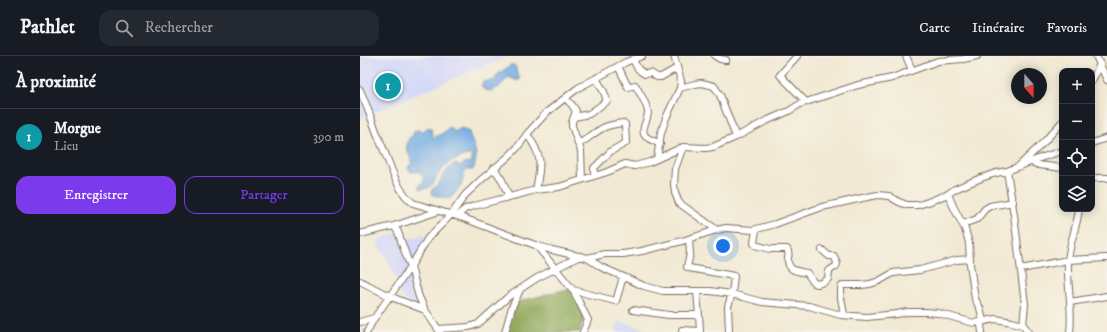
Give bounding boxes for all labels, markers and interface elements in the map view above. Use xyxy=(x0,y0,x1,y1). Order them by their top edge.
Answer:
search box xyxy=(99,10,379,46)
text: Pathlet xyxy=(20,16,75,39)
icon: search xyxy=(113,17,135,39)
text: Rechercher xyxy=(145,18,213,37)
text: Carte xyxy=(919,19,950,37)
text: Itinéraire xyxy=(972,19,1025,37)
text: Favoris xyxy=(1047,19,1087,37)
north arrow xyxy=(1011,68,1047,104)
map controls xyxy=(1059,68,1095,212)
button: + xyxy=(1059,68,1095,104)
text: À proximité xyxy=(16,71,96,93)
pin: 1 xyxy=(375,71,401,101)
button: − xyxy=(1059,104,1095,140)
text: Morgue xyxy=(54,119,101,138)
text: 1 xyxy=(27,129,31,145)
text: 390 m xyxy=(313,129,344,145)
text: Lieu xyxy=(54,138,78,154)
button: locate xyxy=(1059,140,1095,176)
button: Enregistrer xyxy=(16,176,176,214)
button: Partager xyxy=(184,176,344,214)
button: layers xyxy=(1059,176,1095,212)
your location xyxy=(713,236,733,256)

